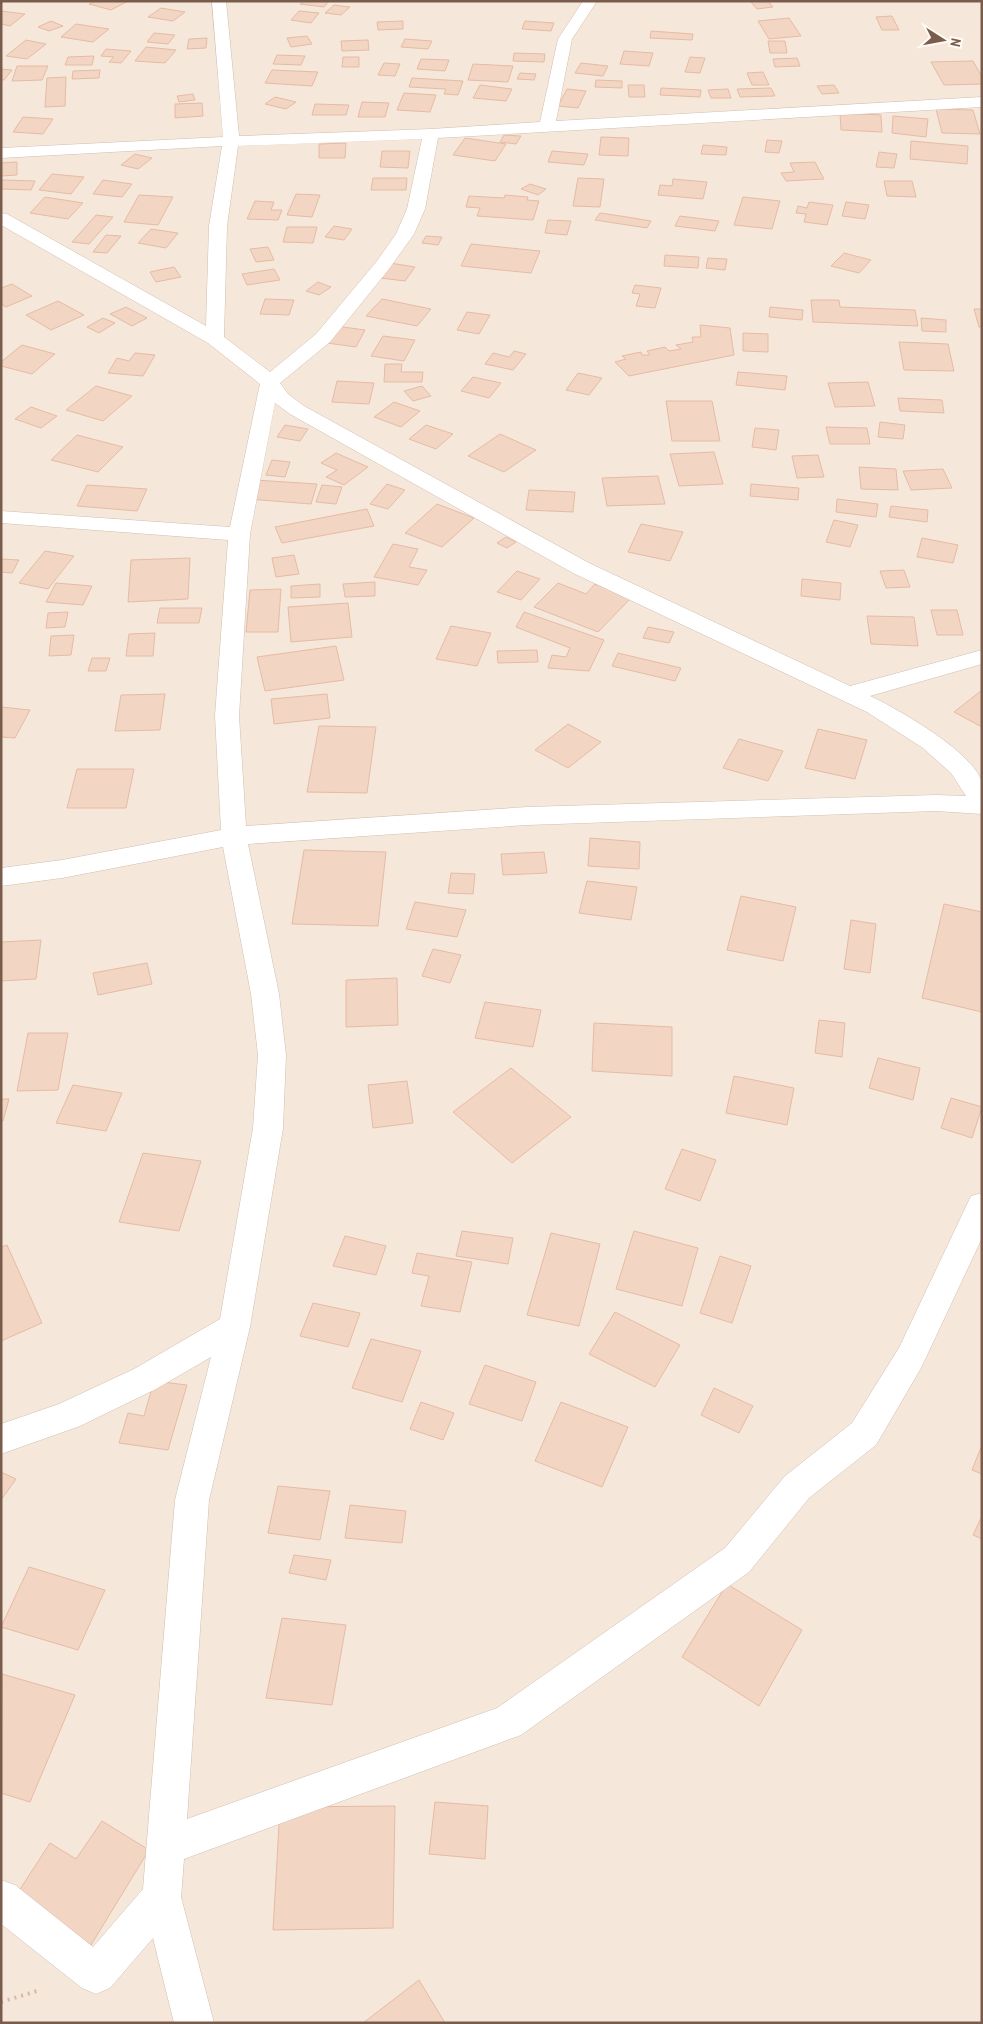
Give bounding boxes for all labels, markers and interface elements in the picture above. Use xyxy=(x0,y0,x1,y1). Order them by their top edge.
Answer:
north arrow xyxy=(918,15,968,65)
text: N xyxy=(946,37,965,48)

